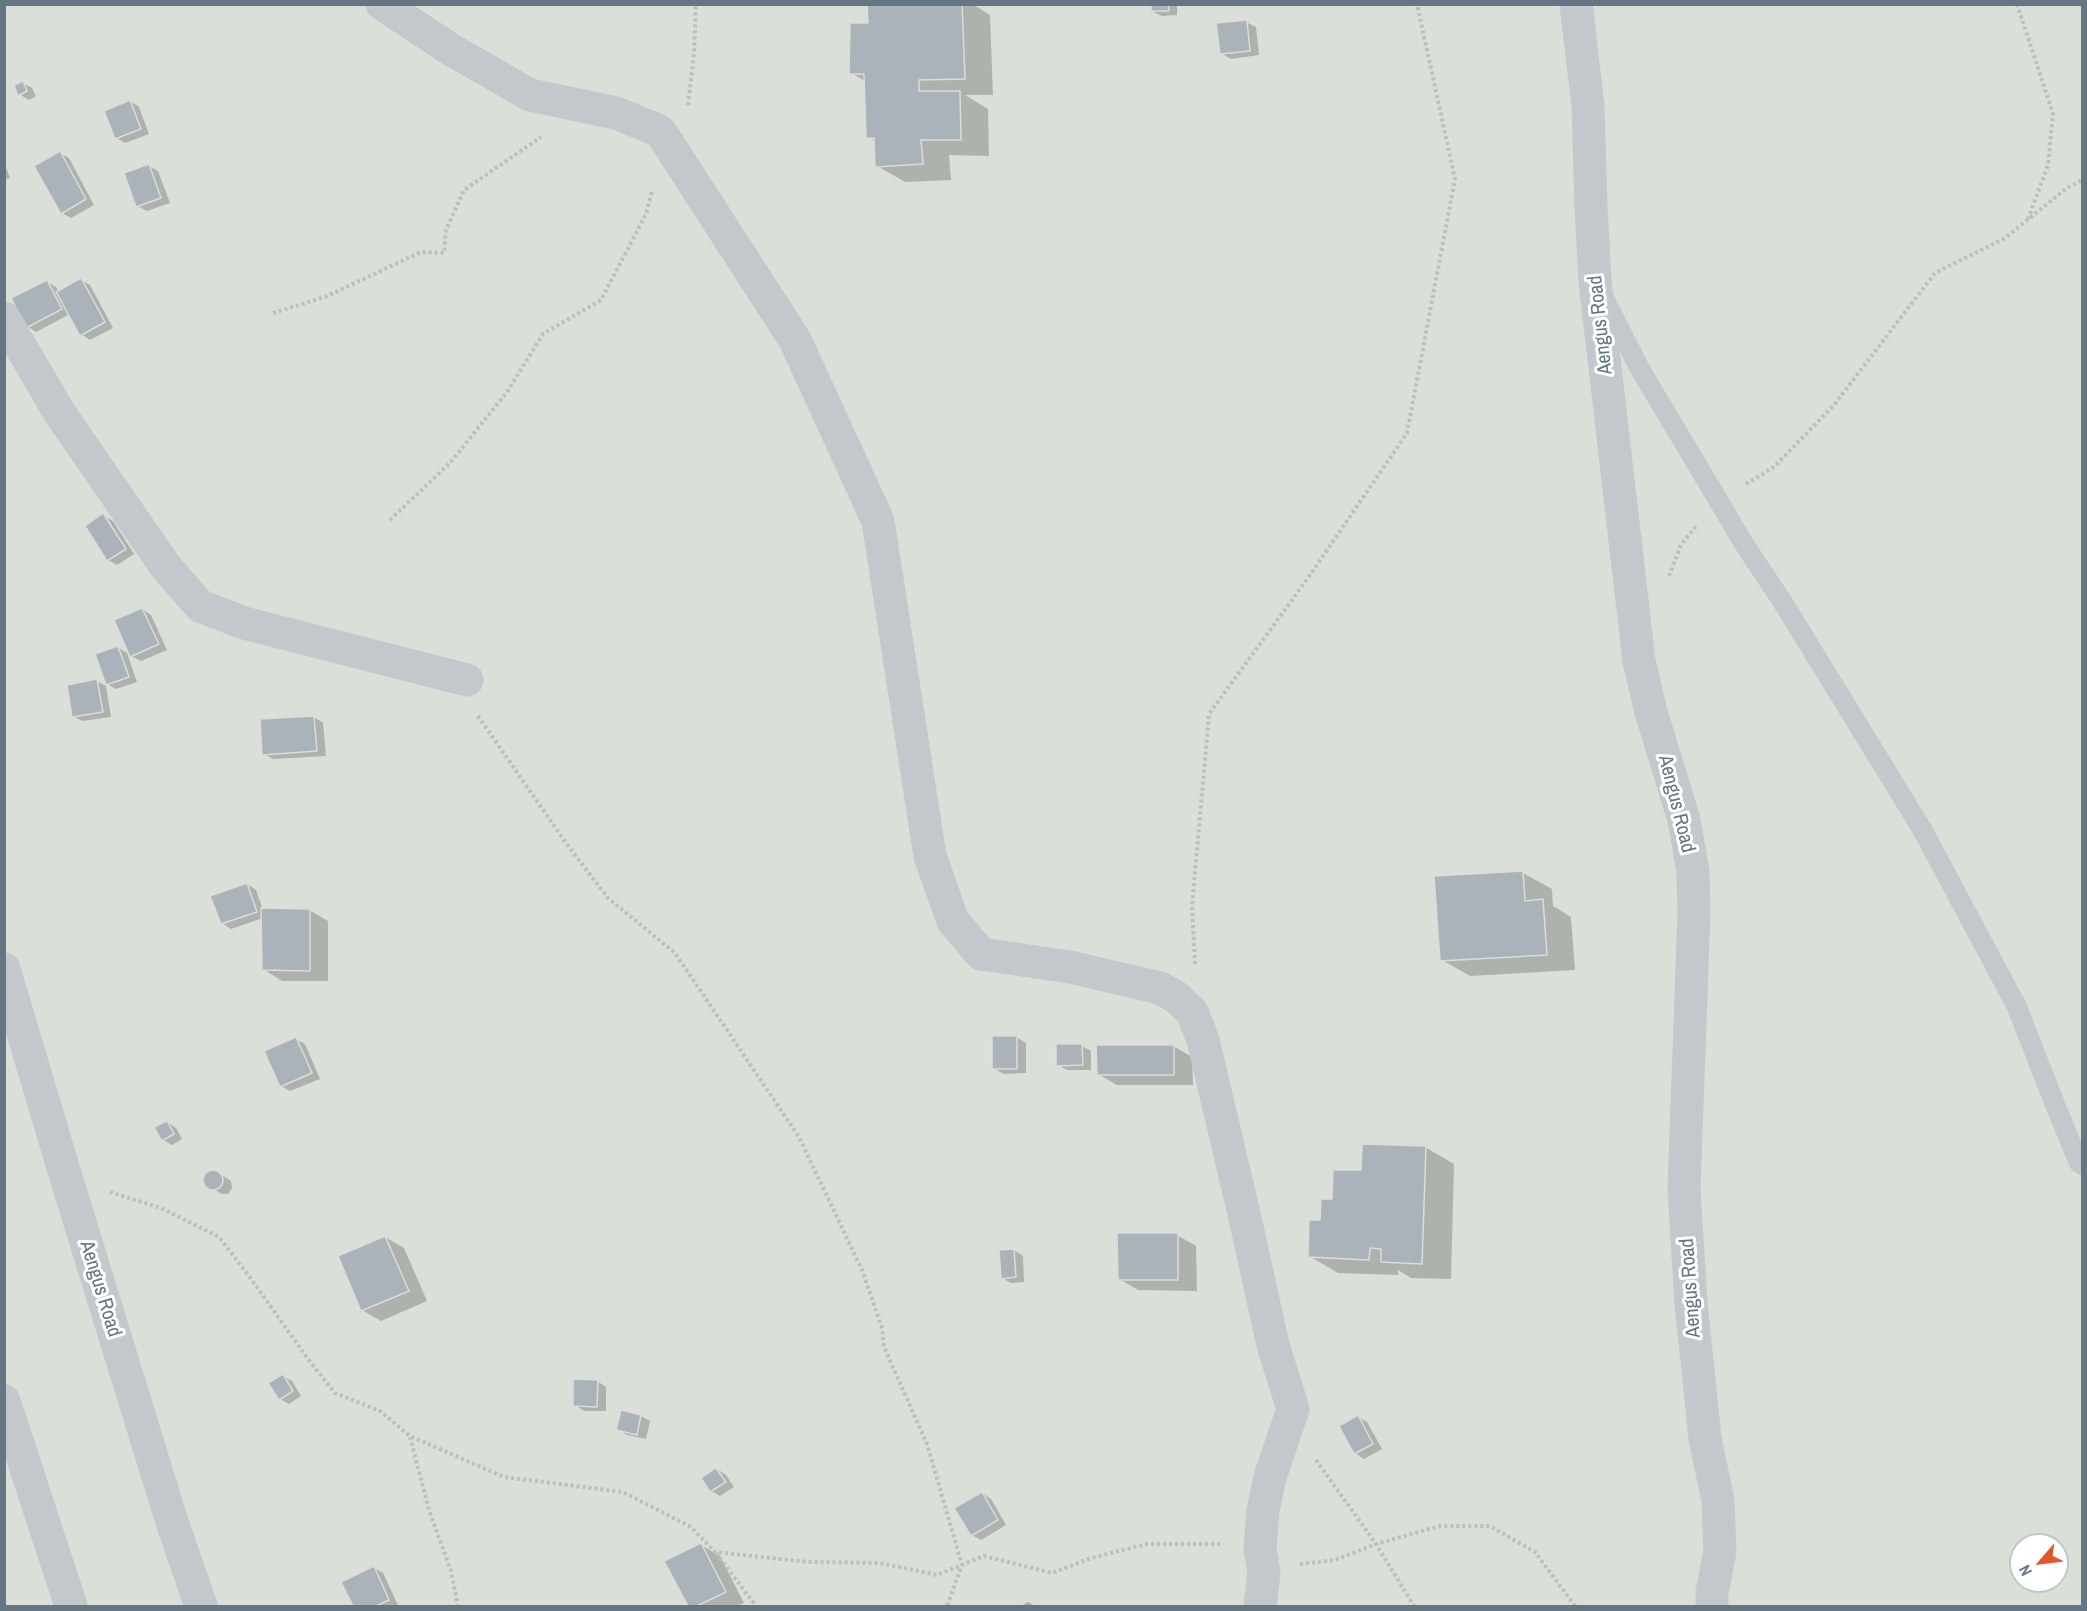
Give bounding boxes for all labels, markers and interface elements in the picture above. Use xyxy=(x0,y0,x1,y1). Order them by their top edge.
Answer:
street label: Aengus Road xyxy=(1584,274,1618,376)
street label: Aengus Road xyxy=(1652,753,1700,855)
street label: Aengus Road xyxy=(74,1238,126,1340)
street label: Aengus Road xyxy=(1676,1238,1706,1338)
north arrow xyxy=(2009,1533,2069,1593)
text: N xyxy=(2013,1561,2037,1580)

